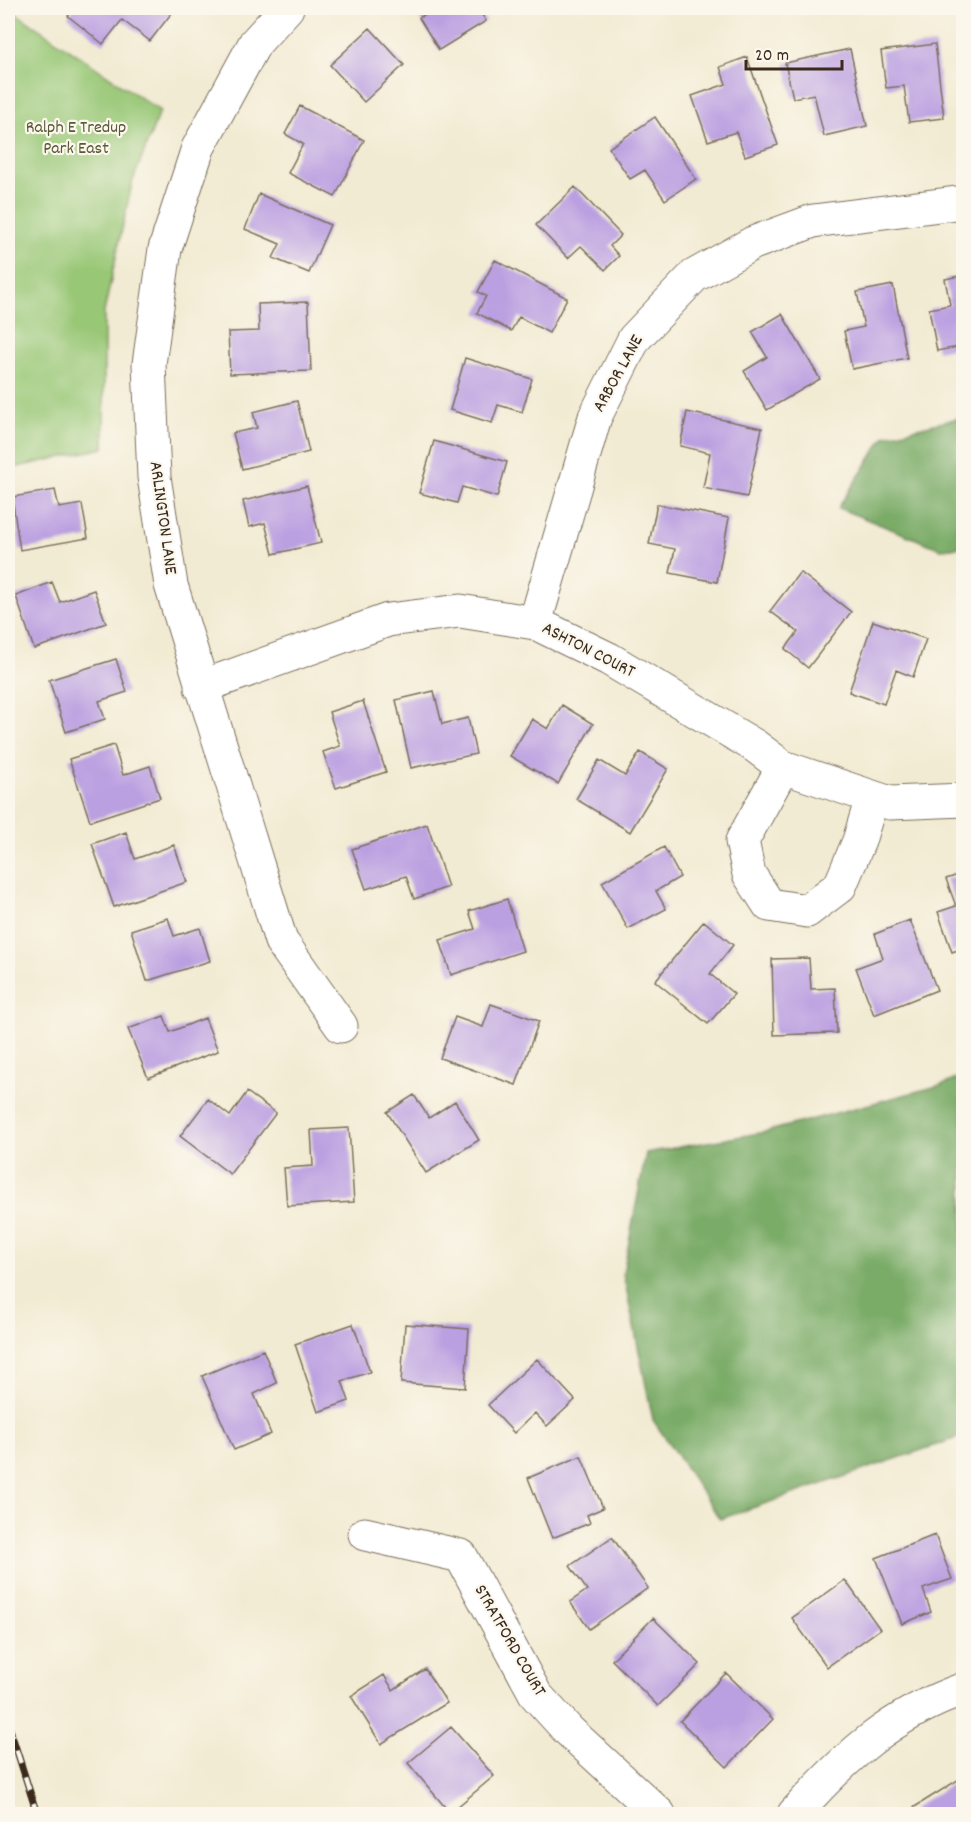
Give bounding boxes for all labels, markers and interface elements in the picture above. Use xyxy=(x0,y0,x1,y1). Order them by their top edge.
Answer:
scale bar xyxy=(746,33,842,71)
text: 20 m xyxy=(755,44,789,69)
park label: Ralph E Tredup Park East xyxy=(26,116,126,162)
street label: ARBOR LANE xyxy=(588,331,650,417)
street label: ARLINGTON LANE xyxy=(142,460,182,576)
street label: ASHTON COURT xyxy=(537,617,639,685)
street label: STRATFORD COURT xyxy=(467,1580,551,1702)

